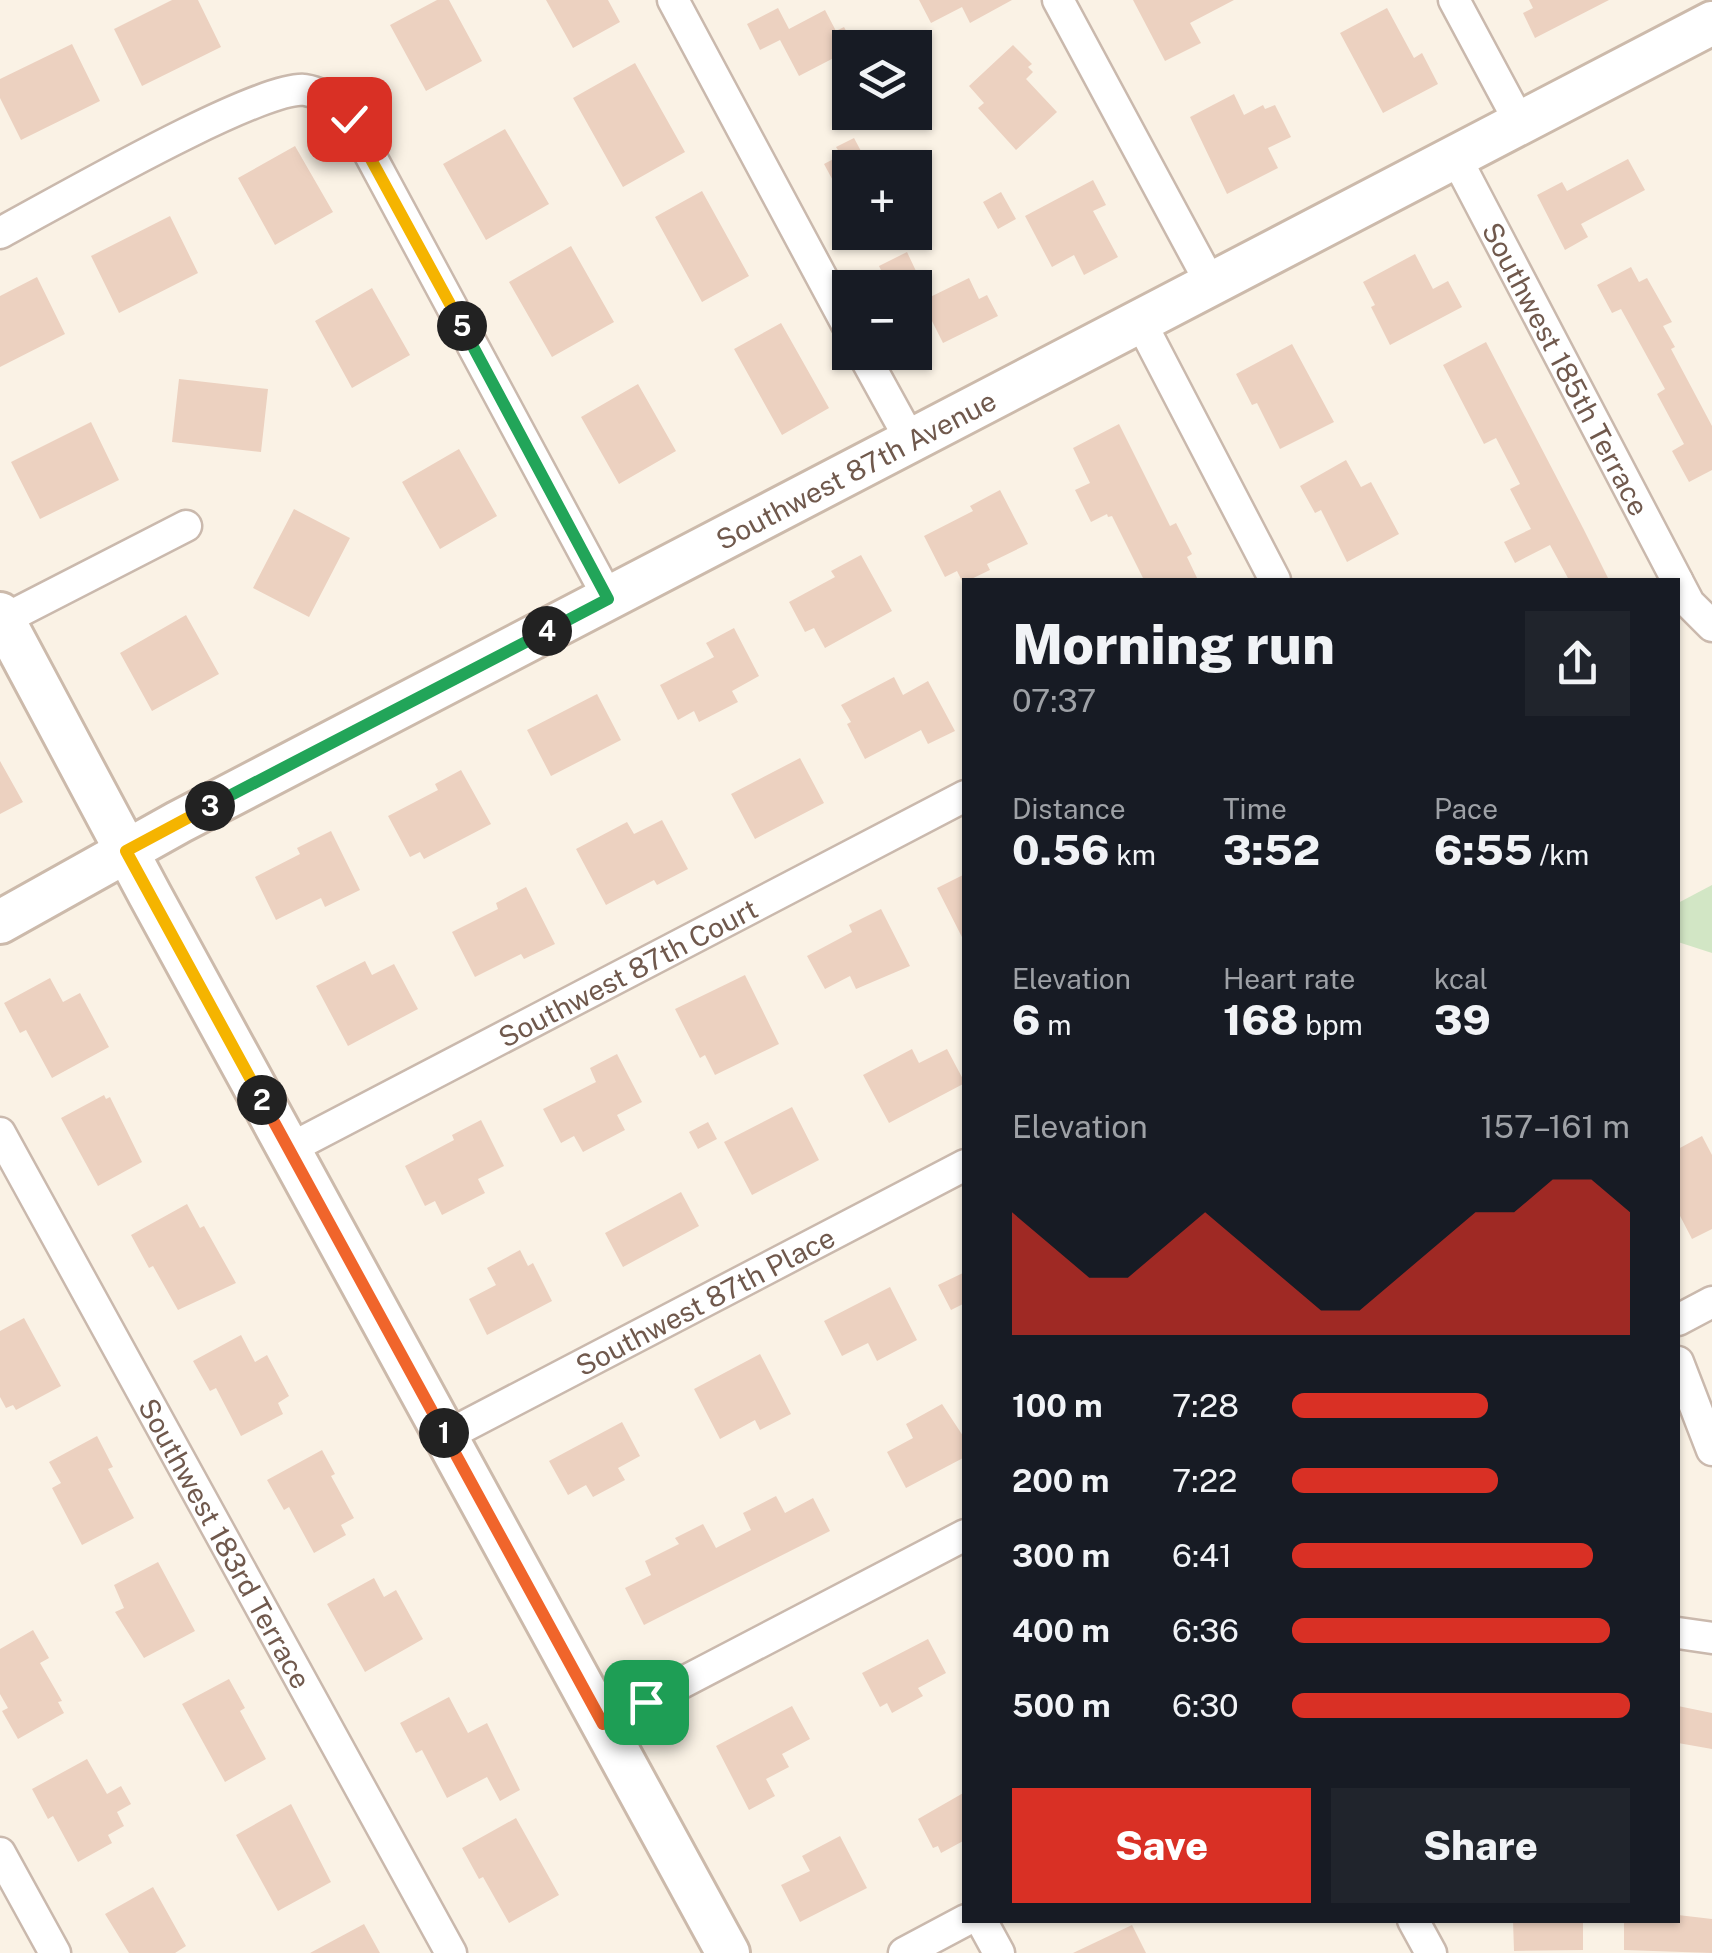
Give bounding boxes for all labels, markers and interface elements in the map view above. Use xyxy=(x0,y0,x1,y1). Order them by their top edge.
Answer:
map controls xyxy=(832,30,932,370)
button: layers xyxy=(832,30,932,130)
pin xyxy=(307,77,392,162)
icon: check xyxy=(322,92,377,147)
button: + xyxy=(832,150,932,250)
street label: Southwest 185th Terrace xyxy=(1476,216,1657,521)
button: − xyxy=(832,270,932,370)
pin: 5 xyxy=(437,301,487,351)
text: 5 xyxy=(453,309,471,342)
street label: Southwest 87th Avenue xyxy=(710,383,1001,556)
pin: 4 xyxy=(522,606,572,656)
button: share xyxy=(1525,611,1630,716)
text: Morning run xyxy=(1012,612,1335,676)
text: 4 xyxy=(538,614,556,647)
text: 07:37 xyxy=(1012,682,1096,719)
pin: 3 xyxy=(185,781,235,831)
text: 3 xyxy=(201,789,219,822)
text: Distance xyxy=(1012,792,1126,825)
text: Time xyxy=(1223,792,1287,825)
text: Pace xyxy=(1434,792,1498,825)
text: 0.56 xyxy=(1012,825,1109,874)
text: 3:52 xyxy=(1223,825,1320,874)
text: 6:55 xyxy=(1434,825,1533,874)
text: km xyxy=(1109,838,1156,871)
text: /km xyxy=(1533,838,1589,871)
street label: Southwest 87th Court xyxy=(493,891,763,1053)
text: Elevation xyxy=(1012,962,1131,995)
text: Heart rate xyxy=(1223,962,1355,995)
text: kcal xyxy=(1434,962,1488,995)
text: 6 xyxy=(1012,995,1040,1044)
text: 168 xyxy=(1223,995,1298,1044)
text: 39 xyxy=(1434,995,1491,1044)
text: m xyxy=(1040,1008,1072,1041)
text: bpm xyxy=(1298,1008,1363,1041)
pin: 2 xyxy=(237,1075,287,1125)
text: 2 xyxy=(253,1083,271,1116)
text: Elevation xyxy=(1012,1108,1148,1145)
text: 157–161 m xyxy=(1480,1108,1630,1145)
street label: Southwest 87th Place xyxy=(570,1220,840,1382)
text: 100 m xyxy=(1012,1387,1103,1424)
text: 7:28 xyxy=(1172,1387,1239,1424)
street label: Southwest 183rd Terrace xyxy=(133,1392,319,1694)
pin: 1 xyxy=(419,1408,469,1458)
text: 1 xyxy=(438,1416,450,1449)
text: 200 m xyxy=(1012,1462,1109,1499)
text: 7:22 xyxy=(1172,1462,1237,1499)
text: 300 m xyxy=(1012,1537,1110,1574)
text: 6:41 xyxy=(1172,1537,1232,1574)
text: 400 m xyxy=(1012,1612,1110,1649)
text: 6:36 xyxy=(1172,1612,1239,1649)
pin xyxy=(604,1660,689,1745)
icon: arrive xyxy=(619,1675,674,1730)
text: 500 m xyxy=(1012,1687,1111,1724)
text: 6:30 xyxy=(1172,1687,1239,1724)
button: Save xyxy=(1012,1788,1311,1903)
button: Share xyxy=(1331,1788,1630,1903)

